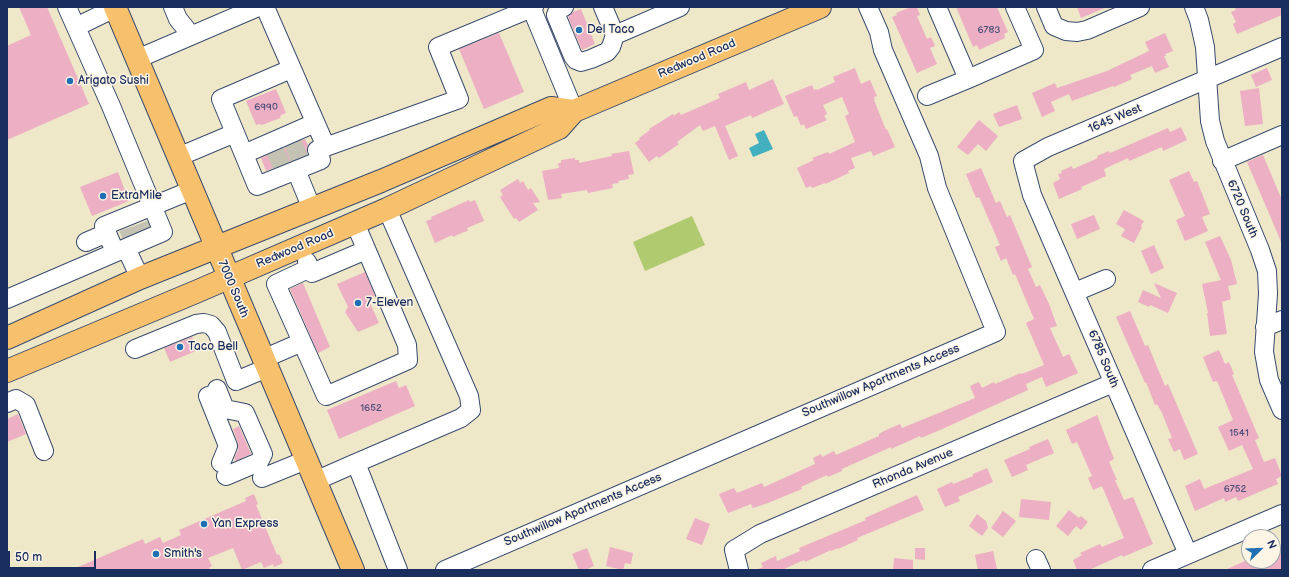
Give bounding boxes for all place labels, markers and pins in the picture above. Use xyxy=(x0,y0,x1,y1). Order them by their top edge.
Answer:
place label: Del Taco xyxy=(587,23,635,37)
marker: Del Taco xyxy=(574,25,584,35)
place label: Arigato Sushi xyxy=(78,74,149,88)
marker: Arigato Sushi xyxy=(65,76,75,86)
place label: ExtraMile xyxy=(111,189,162,203)
marker: ExtraMile xyxy=(98,191,108,201)
place label: 7-Eleven xyxy=(366,296,413,310)
marker: 7-Eleven xyxy=(353,298,363,308)
place label: Taco Bell xyxy=(188,340,238,354)
marker: Taco Bell xyxy=(175,342,185,352)
place label: Yan Express xyxy=(212,517,278,531)
marker: Yan Express xyxy=(199,519,209,529)
place label: Smith's xyxy=(164,547,202,561)
marker: Smith's xyxy=(151,549,161,559)

